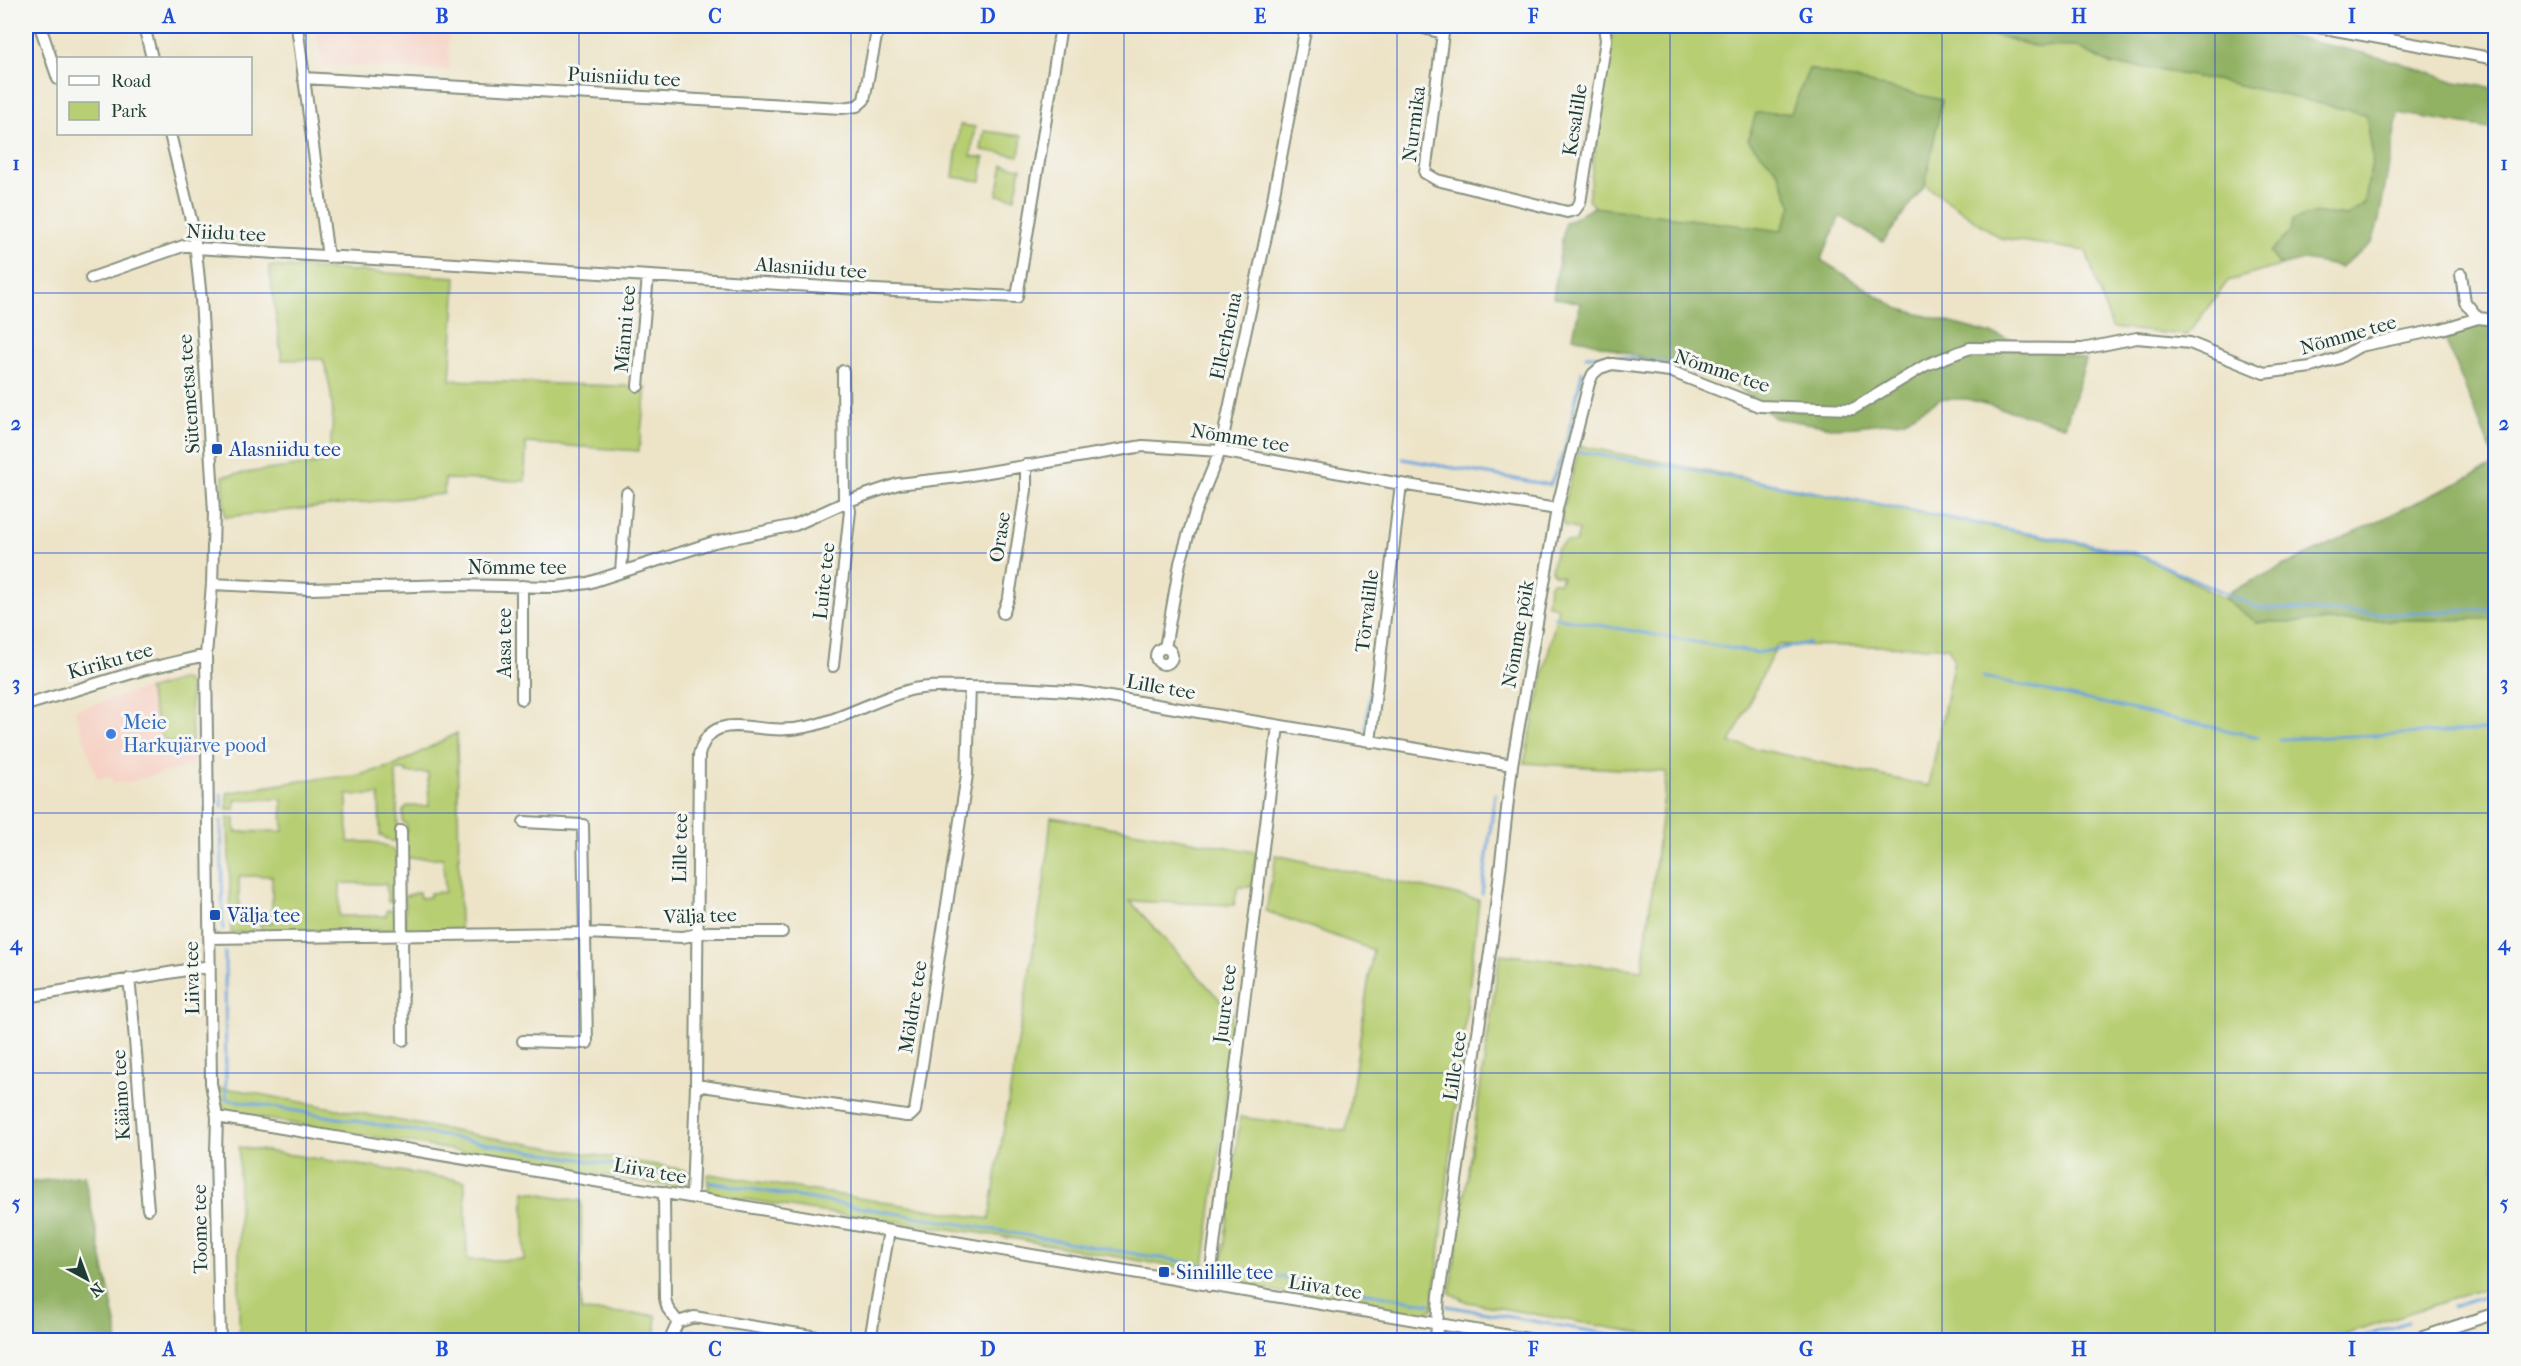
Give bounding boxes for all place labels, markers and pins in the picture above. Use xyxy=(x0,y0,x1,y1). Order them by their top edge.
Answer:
place label: Alasniidu tee xyxy=(228,438,341,461)
marker: Alasniidu tee xyxy=(210,442,224,456)
place label: Meie Harkujärve pood xyxy=(123,711,268,757)
marker: Meie Harkujärve pood xyxy=(104,727,118,741)
place label: Välja tee xyxy=(226,904,300,927)
marker: Välja tee xyxy=(208,908,222,922)
place label: Sinilille tee xyxy=(1176,1261,1273,1284)
marker: Sinilille tee xyxy=(1157,1265,1171,1279)

